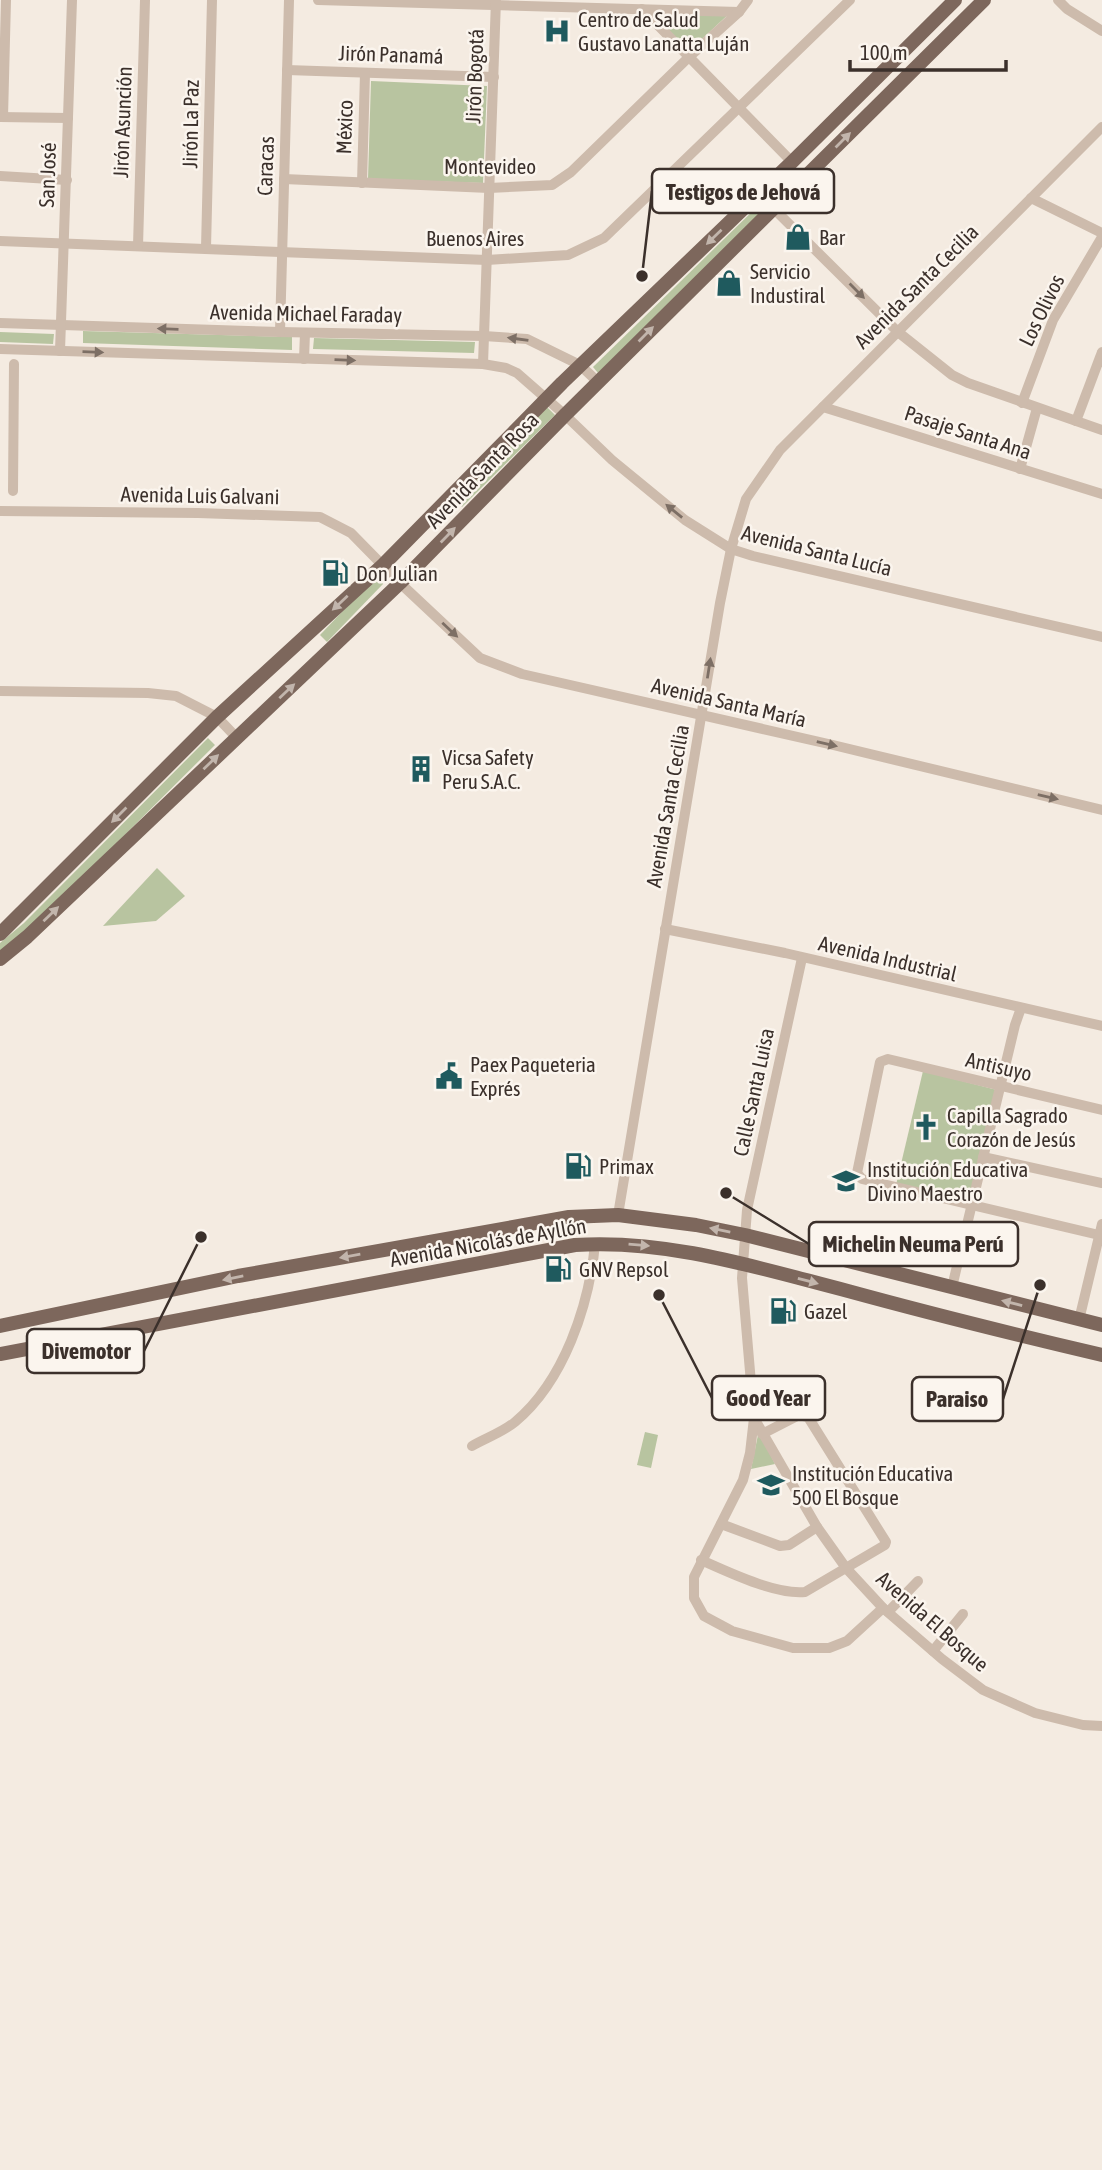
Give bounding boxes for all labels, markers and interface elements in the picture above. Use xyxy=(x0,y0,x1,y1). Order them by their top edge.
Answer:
place label: Centro de Salud Gustavo Lanatta Luján xyxy=(578,7,749,55)
hospital icon: Centro de Salud Gustavo Lanatta Luján xyxy=(542,16,572,46)
street label: Jirón Bogotá xyxy=(460,28,488,124)
scale bar xyxy=(850,28,1006,72)
street label: Jirón Panamá xyxy=(338,40,444,68)
text: 100 m xyxy=(860,40,908,64)
street label: Jirón Asunción xyxy=(108,66,136,178)
street label: Jirón La Paz xyxy=(177,79,203,169)
street label: México xyxy=(331,99,357,155)
one-way arrow xyxy=(834,133,851,149)
street label: Caracas xyxy=(252,136,278,196)
street label: San José xyxy=(34,142,60,208)
street label: Montevideo xyxy=(444,154,536,178)
callout: Testigos de Jehová xyxy=(652,169,834,213)
text: Testigos de Jehová xyxy=(666,179,821,205)
street label: Avenida Santa Cecilia xyxy=(849,219,983,353)
shop icon: Bar xyxy=(783,222,813,252)
place label: Bar xyxy=(819,225,846,249)
street label: Buenos Aires xyxy=(426,226,524,250)
one-way arrow xyxy=(706,228,723,244)
place label: Servicio Industiral xyxy=(750,259,825,307)
shop icon: Servicio Industiral xyxy=(714,268,744,298)
street label: Los Olivos xyxy=(1013,270,1069,350)
one-way arrow xyxy=(848,283,865,299)
street label: Avenida Michael Faraday xyxy=(210,299,403,327)
one-way arrow xyxy=(157,323,179,334)
one-way arrow xyxy=(638,326,655,343)
one-way arrow xyxy=(507,334,529,345)
one-way arrow xyxy=(82,347,104,358)
one-way arrow xyxy=(334,354,356,365)
street label: Pasaje Santa Ana xyxy=(902,400,1034,464)
street label: Avenida Santa Rosa xyxy=(421,407,543,533)
street label: Avenida Luis Galvani xyxy=(120,482,280,508)
one-way arrow xyxy=(665,504,682,519)
street label: Avenida Santa Lucía xyxy=(739,520,895,580)
one-way arrow xyxy=(439,526,456,543)
fuel station icon: Don Julian xyxy=(320,558,350,588)
place label: Don Julian xyxy=(356,561,438,585)
one-way arrow xyxy=(332,595,349,611)
one-way arrow xyxy=(441,622,458,638)
one-way arrow xyxy=(704,657,715,679)
street label: Avenida Santa María xyxy=(649,673,809,731)
one-way arrow xyxy=(278,683,295,699)
street label: Avenida Santa Cecilia xyxy=(641,723,693,889)
one-way arrow xyxy=(816,739,838,750)
place label: Vicsa Safety Peru S.A.C. xyxy=(442,745,534,793)
one-way arrow xyxy=(202,753,219,770)
building icon: Vicsa Safety Peru S.A.C. xyxy=(406,754,436,784)
one-way arrow xyxy=(1037,792,1059,803)
one-way arrow xyxy=(112,806,128,823)
one-way arrow xyxy=(42,906,59,922)
street label: Avenida Industrial xyxy=(816,930,960,986)
street label: Calle Santa Luisa xyxy=(728,1026,778,1158)
street label: Antisuyo xyxy=(964,1047,1034,1085)
place label: Paex Paqueteria Exprés xyxy=(470,1052,596,1100)
public building icon: Paex Paqueteria Exprés xyxy=(434,1061,464,1091)
place label: Capilla Sagrado Corazón de Jesús xyxy=(947,1103,1076,1151)
church icon: Capilla Sagrado Corazón de Jesús xyxy=(911,1112,941,1142)
fuel station icon: Primax xyxy=(563,1151,593,1181)
place label: Primax xyxy=(599,1154,654,1178)
place label: Institución Educativa Divino Maestro xyxy=(867,1157,1028,1205)
school or university icon: Institución Educativa Divino Maestro xyxy=(831,1166,861,1196)
street label: Avenida Nicolás de Ayllón xyxy=(388,1213,588,1271)
callout: Michelin Neuma Perú xyxy=(809,1222,1018,1266)
one-way arrow xyxy=(709,1224,731,1235)
text: Michelin Neuma Perú xyxy=(822,1231,1004,1257)
one-way arrow xyxy=(628,1240,650,1251)
one-way arrow xyxy=(339,1251,361,1262)
fuel station icon: GNV Repsol xyxy=(543,1254,573,1284)
place label: GNV Repsol xyxy=(579,1257,669,1281)
one-way arrow xyxy=(222,1272,244,1283)
one-way arrow xyxy=(797,1276,819,1287)
fuel station icon: Gazel xyxy=(768,1296,798,1326)
one-way arrow xyxy=(1001,1297,1023,1308)
place label: Gazel xyxy=(804,1299,848,1323)
callout: Divemotor xyxy=(27,1329,144,1373)
text: Divemotor xyxy=(41,1338,132,1364)
callout: Good Year xyxy=(712,1376,825,1420)
callout: Paraiso xyxy=(912,1377,1003,1421)
text: Good Year xyxy=(726,1385,812,1411)
text: Paraiso xyxy=(926,1386,989,1412)
place label: Institución Educativa 500 El Bosque xyxy=(792,1461,953,1509)
school or university icon: Institución Educativa 500 El Bosque xyxy=(756,1470,786,1500)
street label: Avenida El Bosque xyxy=(872,1566,994,1676)

